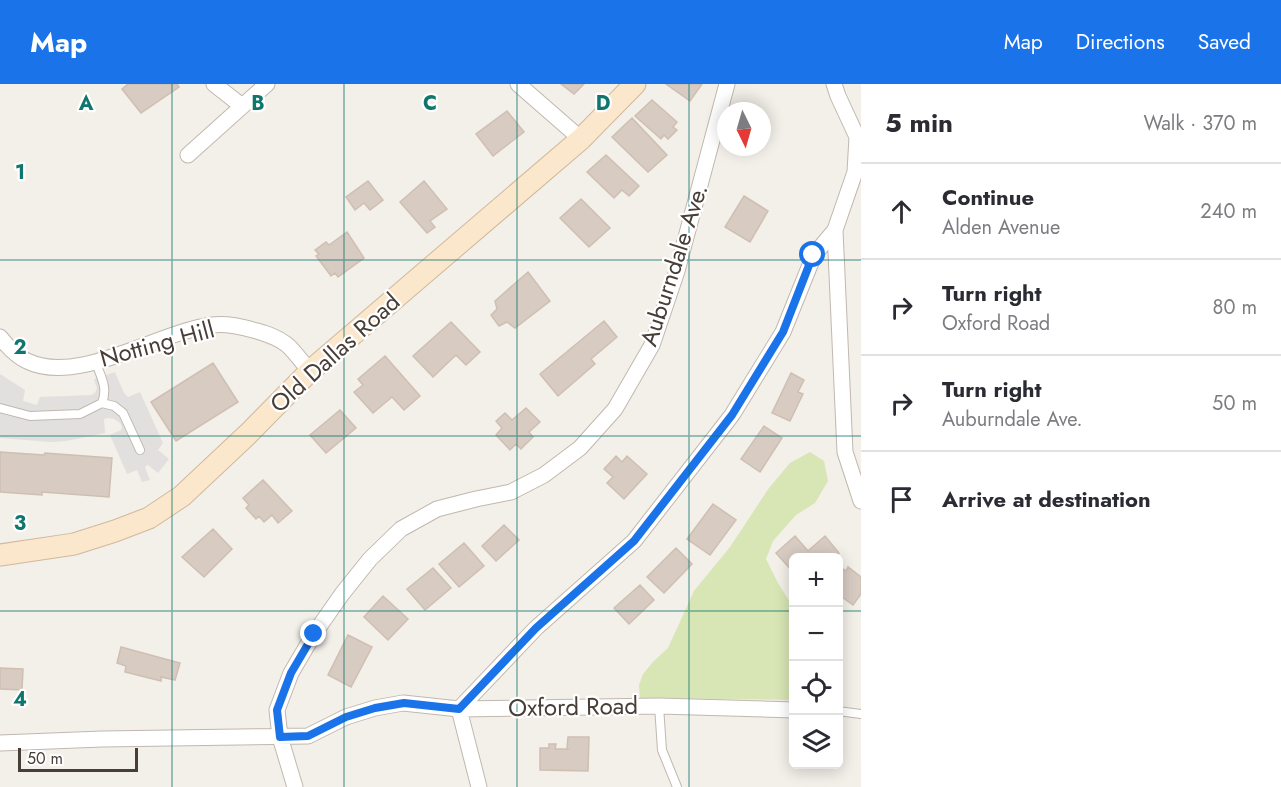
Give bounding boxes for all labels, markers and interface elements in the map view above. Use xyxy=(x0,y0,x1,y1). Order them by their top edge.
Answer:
text: Map xyxy=(30,22,87,63)
text: Map xyxy=(1004,27,1043,57)
text: Directions xyxy=(1076,27,1165,57)
text: Saved xyxy=(1198,27,1251,57)
text: A xyxy=(78,89,94,118)
text: B xyxy=(251,89,265,118)
text: C xyxy=(423,89,437,118)
text: D xyxy=(596,89,610,118)
north arrow xyxy=(717,102,771,156)
text: 5 min xyxy=(885,104,953,142)
text: Walk · 370 m xyxy=(1143,109,1257,138)
text: 1 xyxy=(15,158,25,187)
street label: Auburndale Ave. xyxy=(631,179,716,350)
text: Continue xyxy=(942,181,1034,213)
icon: ahead xyxy=(885,195,918,228)
text: 240 m xyxy=(1200,197,1257,226)
text: Alden Avenue xyxy=(942,213,1060,242)
route start xyxy=(799,241,825,267)
text: Turn right xyxy=(942,277,1042,309)
street label: Old Dallas Road xyxy=(262,285,407,421)
icon: right xyxy=(885,291,918,324)
text: 80 m xyxy=(1212,293,1257,322)
text: Oxford Road xyxy=(942,309,1050,338)
street label: Notting Hill xyxy=(96,311,218,376)
text: 2 xyxy=(13,333,27,362)
text: Turn right xyxy=(942,373,1042,405)
icon: right xyxy=(885,387,918,420)
text: 50 m xyxy=(1212,389,1257,418)
text: Auburndale Ave. xyxy=(942,405,1082,434)
icon: arrive xyxy=(885,483,918,516)
text: Arrive at destination xyxy=(942,483,1151,515)
text: 3 xyxy=(14,509,26,538)
map controls xyxy=(789,553,843,769)
button: + xyxy=(789,553,843,607)
button: − xyxy=(789,607,843,661)
route end xyxy=(300,620,326,646)
button: locate xyxy=(789,661,843,715)
text: 4 xyxy=(13,685,27,714)
street label: Oxford Road xyxy=(508,688,638,725)
button: layers xyxy=(789,715,843,769)
scale bar xyxy=(18,745,138,772)
text: 50 m xyxy=(27,747,63,770)

